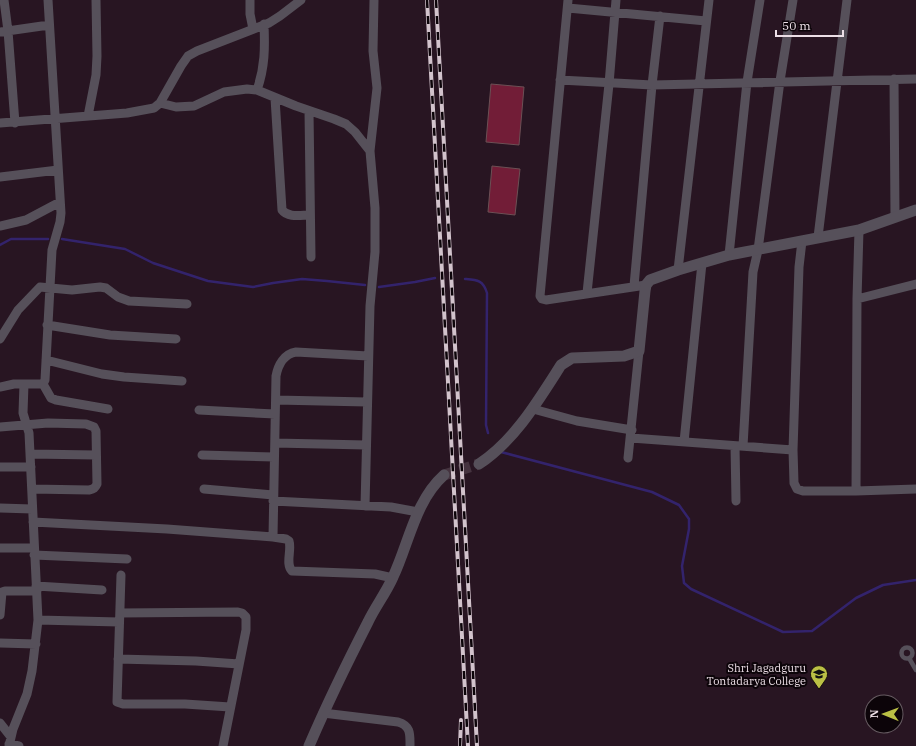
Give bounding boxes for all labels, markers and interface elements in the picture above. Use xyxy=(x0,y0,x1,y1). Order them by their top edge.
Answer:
scale bar xyxy=(776,12,843,38)
text: 50 m xyxy=(782,18,811,33)
place label: Shri Jagadguru Tontadarya College xyxy=(706,661,806,688)
school or university icon: Shri Jagadguru Tontadarya College xyxy=(809,664,829,689)
north arrow xyxy=(864,694,904,734)
text: N xyxy=(867,709,881,718)

